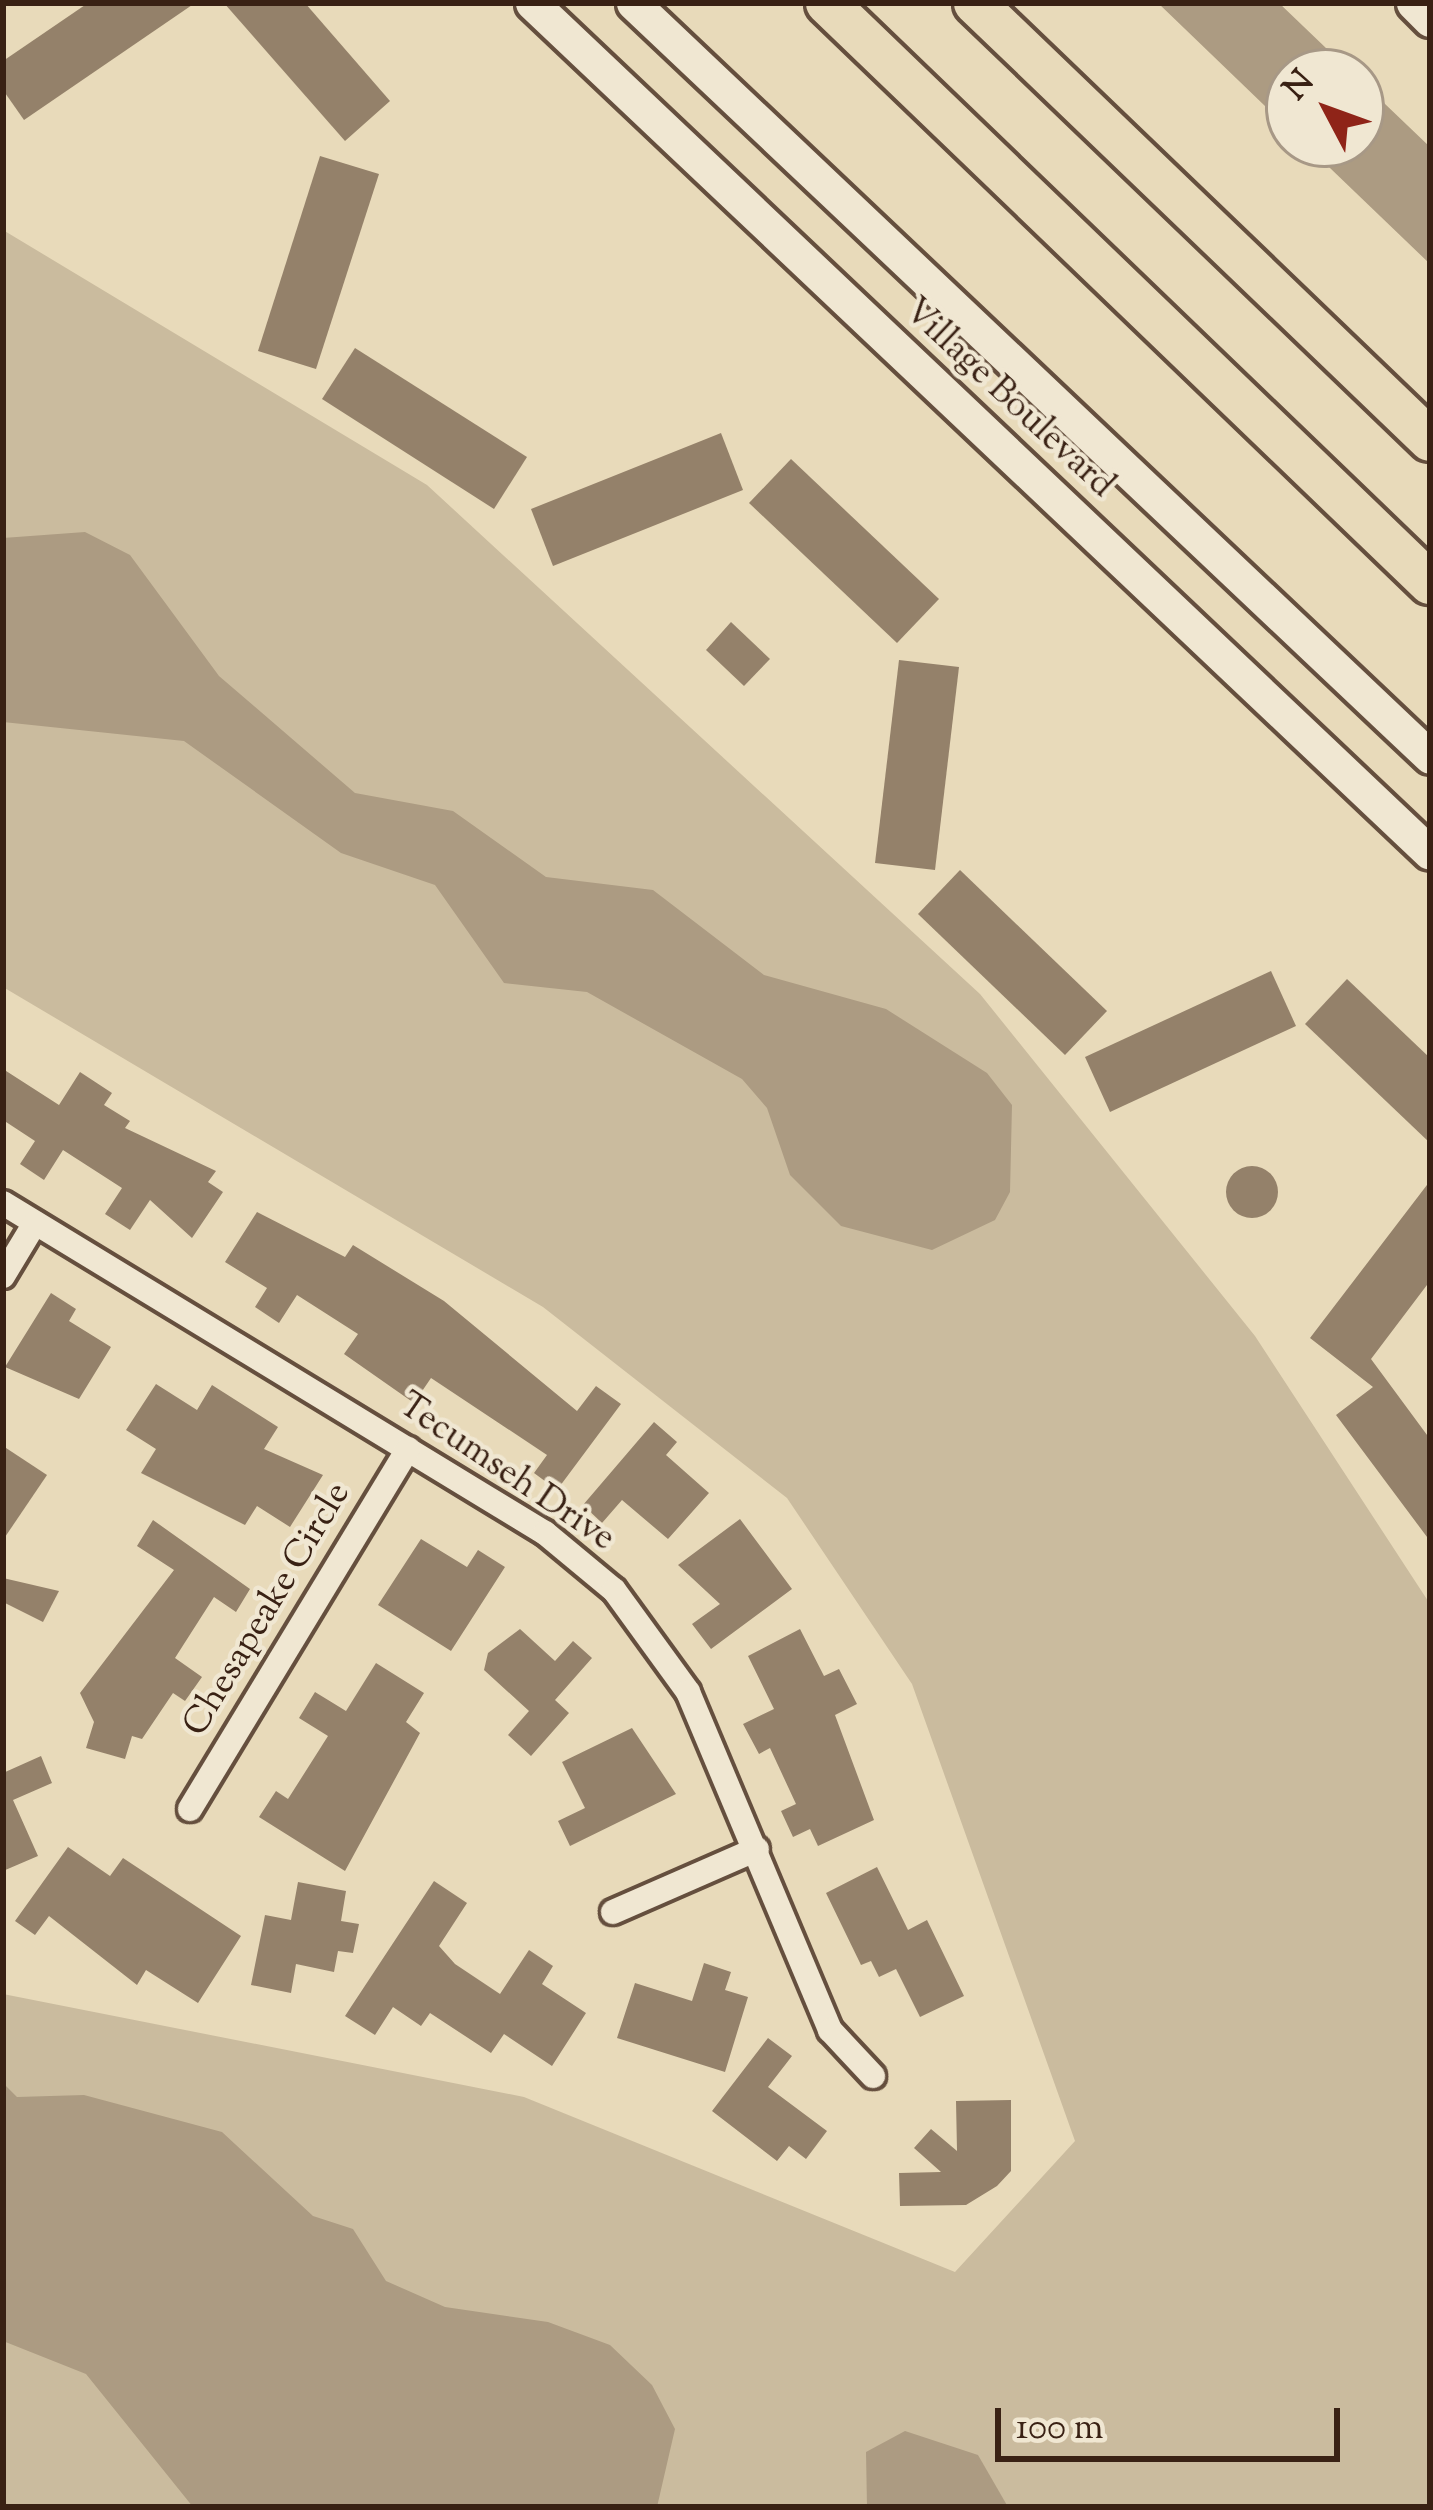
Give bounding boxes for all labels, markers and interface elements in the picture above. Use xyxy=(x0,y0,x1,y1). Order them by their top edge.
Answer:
north arrow xyxy=(1265,48,1385,168)
text: N xyxy=(1273,61,1327,112)
street label: Village Boulevard xyxy=(893,290,1123,508)
street label: Tecumseh Drive xyxy=(390,1385,622,1561)
street label: Chesapeake Circle xyxy=(175,1475,361,1745)
scale bar xyxy=(1001,2384,1346,2458)
text: 100 m xyxy=(1016,2403,1103,2455)

